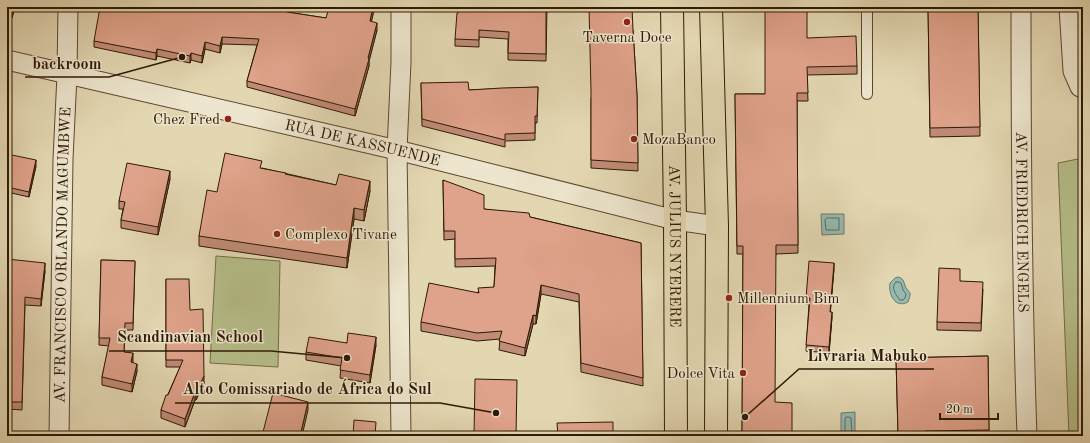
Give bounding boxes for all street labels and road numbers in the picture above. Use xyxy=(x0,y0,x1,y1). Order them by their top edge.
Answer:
street label: AV. FRANCISCO ORLANDO MAGUMBWE xyxy=(53,107,74,403)
street label: RUA DE KASSUENDE xyxy=(283,118,441,170)
street label: AV. FRIEDRICH ENGELS xyxy=(1012,132,1030,313)
street label: AV. JULIUS NYERERE xyxy=(665,164,681,327)

